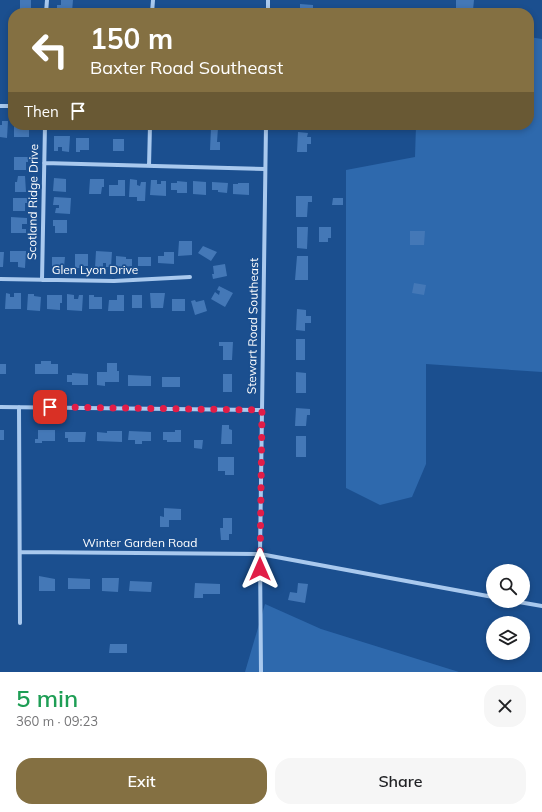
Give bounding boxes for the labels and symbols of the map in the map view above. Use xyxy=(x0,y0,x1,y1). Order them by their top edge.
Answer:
street label: Scotland Ridge Drive xyxy=(24,144,41,260)
street label: Stewart Road Southeast xyxy=(244,258,261,394)
street label: Glen Lyon Drive xyxy=(52,262,138,277)
pin xyxy=(33,390,67,424)
street label: Winter Garden Road xyxy=(83,535,197,550)
position arrow xyxy=(239,548,281,590)

